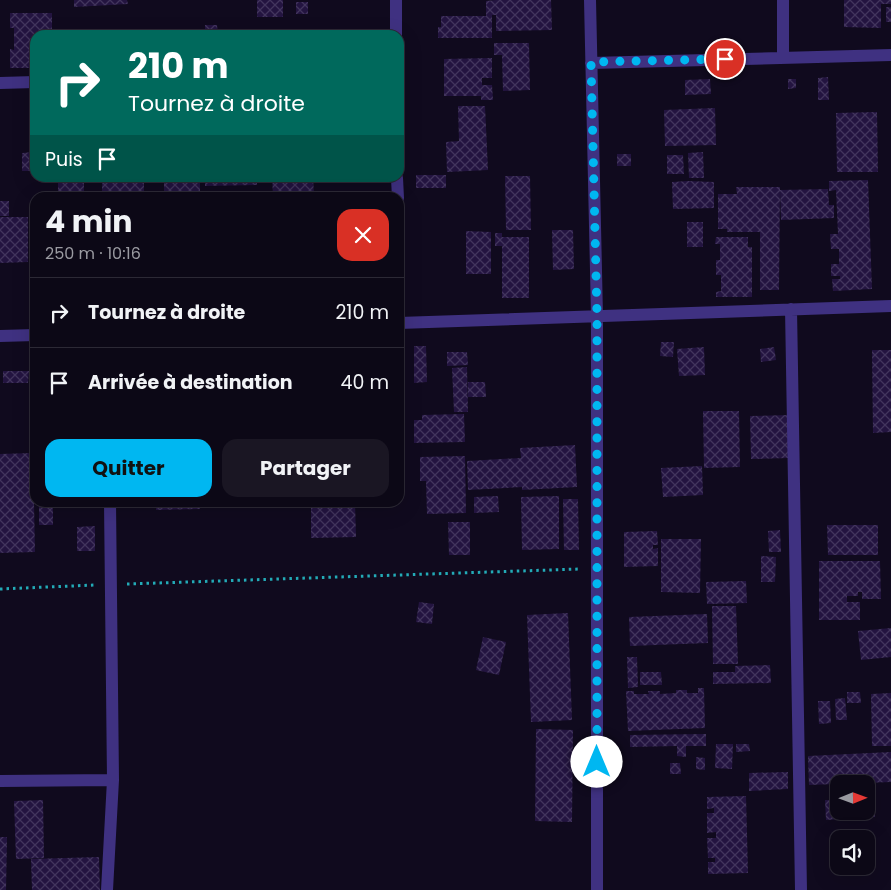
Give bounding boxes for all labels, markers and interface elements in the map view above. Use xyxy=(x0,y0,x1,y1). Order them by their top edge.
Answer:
pin xyxy=(704,38,746,80)
text: 210 m xyxy=(128,41,228,90)
icon: arrive xyxy=(711,45,739,73)
icon: right xyxy=(45,50,110,115)
text: Tournez à droite xyxy=(128,88,305,119)
icon: arrive xyxy=(93,145,121,173)
text: Puis xyxy=(45,146,83,173)
text: 4 min xyxy=(45,200,133,243)
button: close xyxy=(337,209,389,261)
text: 250 m · 10:16 xyxy=(45,242,141,265)
icon: right xyxy=(45,299,73,327)
text: Tournez à droite xyxy=(88,299,245,326)
text: 210 m xyxy=(335,299,389,326)
icon: arrive xyxy=(45,369,73,397)
text: Arrivée à destination xyxy=(88,369,293,396)
text: 40 m xyxy=(340,369,389,396)
button: Quitter xyxy=(45,439,212,497)
button: Partager xyxy=(222,439,389,497)
position arrow xyxy=(570,735,622,787)
north arrow xyxy=(830,775,875,820)
map controls xyxy=(830,775,875,875)
button: sound xyxy=(830,830,875,875)

